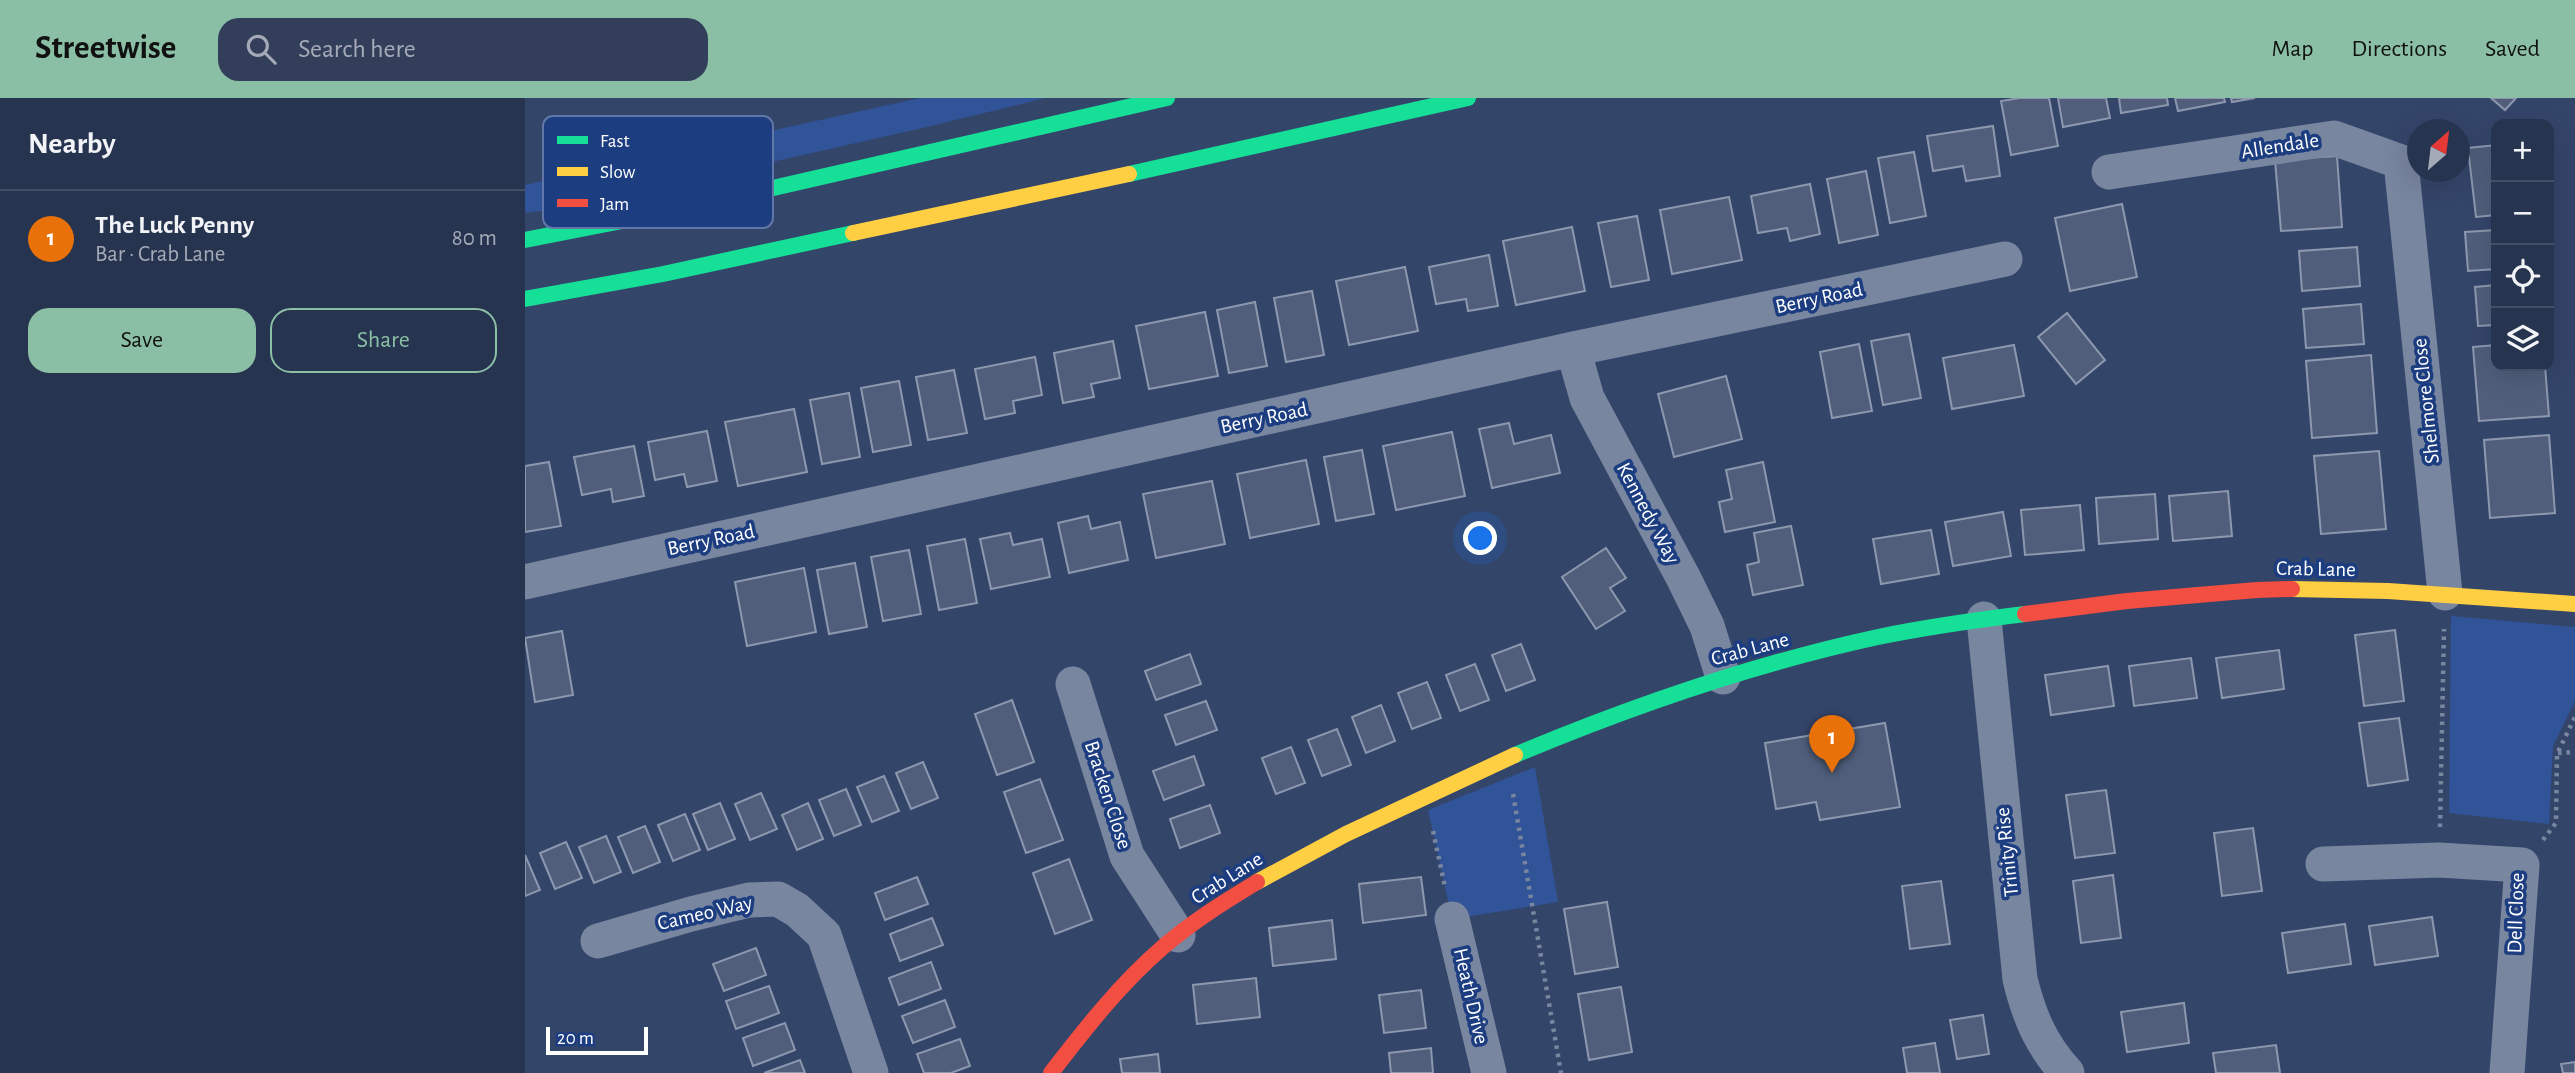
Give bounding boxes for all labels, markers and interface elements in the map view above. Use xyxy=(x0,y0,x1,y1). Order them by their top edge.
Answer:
search box xyxy=(218,18,708,81)
icon: search xyxy=(242,30,280,68)
text: Streetwise xyxy=(35,32,176,65)
text: Search here xyxy=(298,36,416,62)
text: Map xyxy=(2271,37,2313,61)
text: Directions xyxy=(2351,37,2447,61)
text: Saved xyxy=(2485,37,2540,61)
legend xyxy=(543,116,773,228)
north arrow xyxy=(2407,119,2470,182)
map controls xyxy=(2491,119,2554,371)
button: + xyxy=(2491,119,2554,182)
text: Nearby xyxy=(28,129,116,159)
street label: Allendale xyxy=(2240,129,2320,163)
text: Fast xyxy=(600,132,630,151)
text: Slow xyxy=(600,163,636,182)
button: − xyxy=(2491,182,2554,245)
text: Jam xyxy=(600,195,629,214)
text: The Luck Penny xyxy=(95,212,254,238)
text: 1 xyxy=(47,227,55,250)
text: 80 m xyxy=(452,227,497,250)
text: Bar · Crab Lane xyxy=(95,243,225,266)
button: locate xyxy=(2491,245,2554,308)
street label: Berry Road xyxy=(1773,278,1865,317)
button: Save xyxy=(28,308,256,373)
button: Share xyxy=(270,308,497,373)
button: layers xyxy=(2491,308,2554,371)
street label: Shelmore Close xyxy=(2409,337,2443,465)
street label: Berry Road xyxy=(1218,398,1310,437)
street label: Kennedy Way xyxy=(1613,459,1683,567)
street label: Berry Road xyxy=(665,520,757,559)
your location xyxy=(1463,521,1497,555)
street label: Crab Lane xyxy=(2276,558,2356,580)
street label: Crab Lane xyxy=(1709,629,1791,669)
pin: 1 xyxy=(1809,715,1855,773)
street label: Bracken Close xyxy=(1081,738,1135,852)
street label: Trinity Rise xyxy=(1992,806,2022,898)
street label: Crab Lane xyxy=(1188,848,1266,908)
street label: Dell Close xyxy=(2504,872,2528,954)
street label: Cameo Way xyxy=(656,892,754,934)
street label: Heath Drive xyxy=(1450,946,1492,1046)
scale bar xyxy=(546,1024,647,1056)
text: 20 m xyxy=(557,1029,594,1048)

